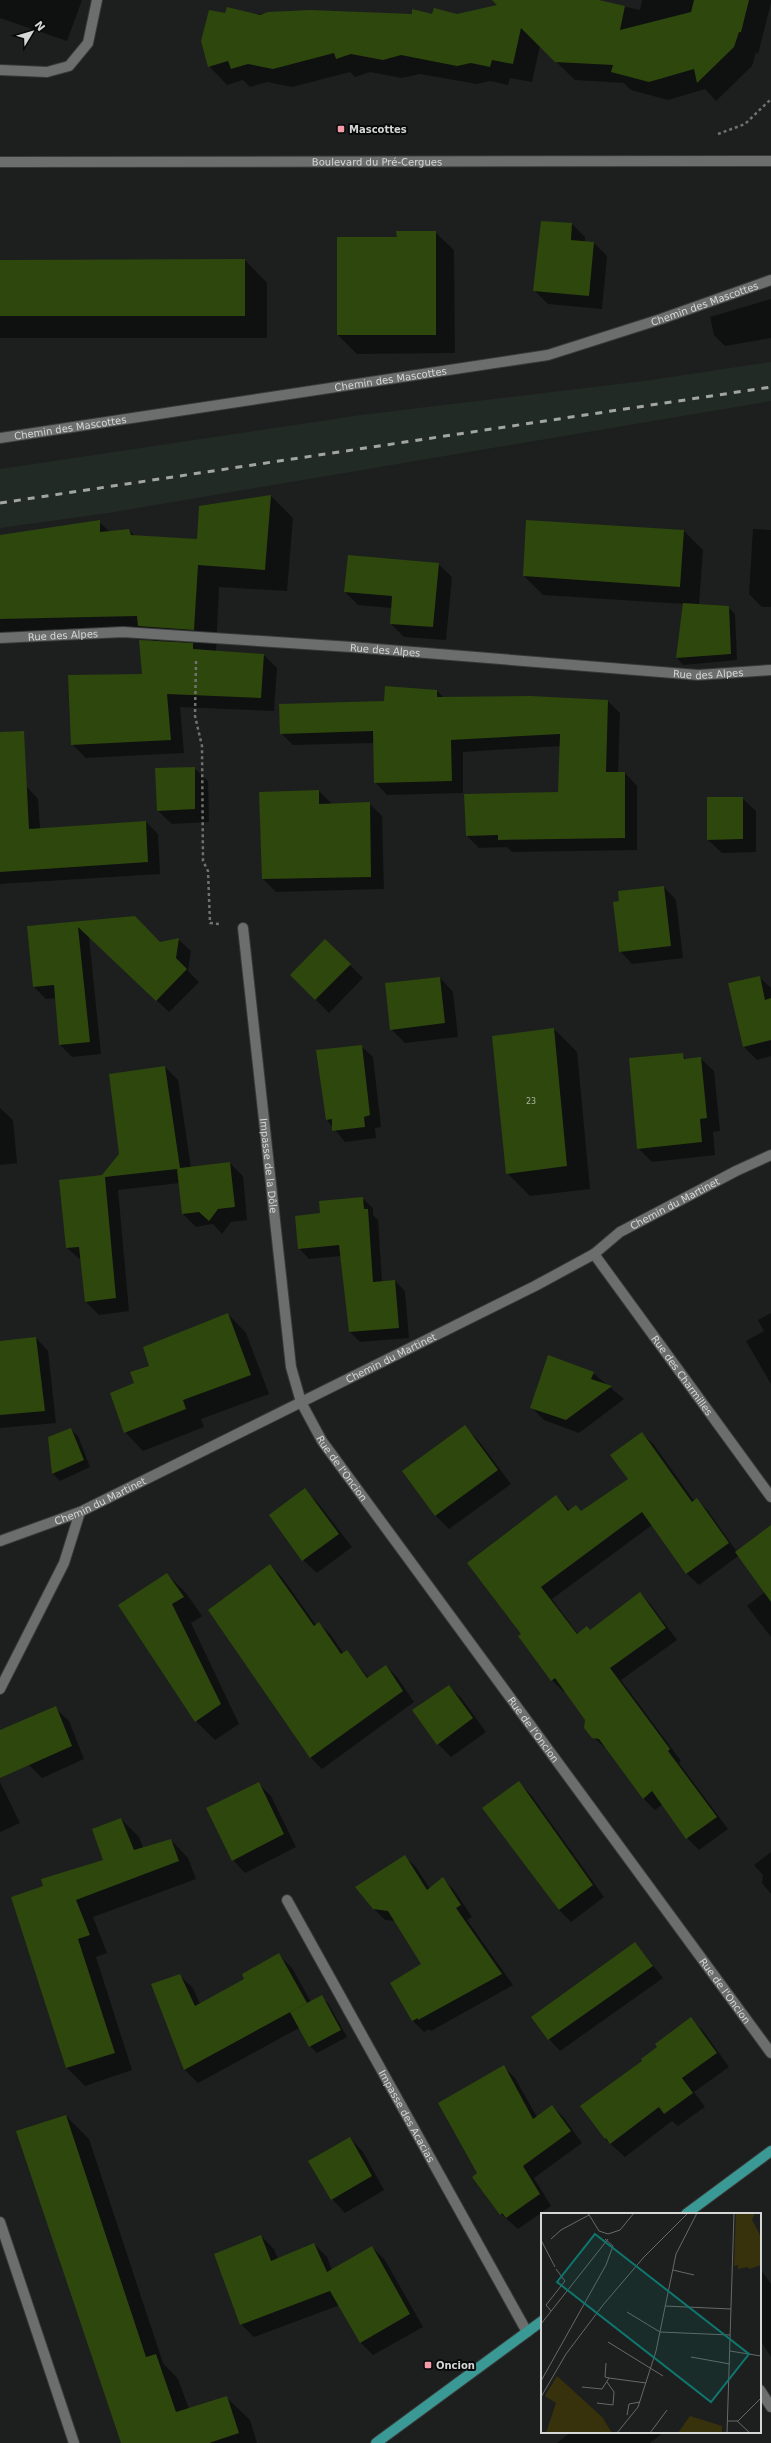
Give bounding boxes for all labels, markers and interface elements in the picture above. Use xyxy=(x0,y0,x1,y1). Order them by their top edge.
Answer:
north arrow xyxy=(12,12,52,52)
text: N xyxy=(32,19,47,34)
marker: Mascottes xyxy=(336,124,346,134)
place label: Mascottes xyxy=(349,124,407,135)
street label: Boulevard du Pré-Cergues xyxy=(312,156,442,167)
street label: Chemin des Mascottes xyxy=(649,279,760,327)
street label: Chemin des Mascottes xyxy=(334,365,447,393)
street label: Chemin des Mascottes xyxy=(13,413,127,441)
street label: Rue des Alpes xyxy=(27,628,98,642)
street label: Rue des Alpes xyxy=(350,641,421,658)
street label: Rue des Alpes xyxy=(673,666,744,681)
house number: 23 xyxy=(526,1097,536,1106)
street label: Impasse de la Dôle xyxy=(258,1117,280,1214)
street label: Chemin du Martinet xyxy=(628,1175,721,1231)
street label: Chemin du Martinet xyxy=(344,1331,438,1385)
street label: Rue des Charmilles xyxy=(650,1333,715,1417)
street label: Rue de l'Oncion xyxy=(315,1434,370,1503)
street label: Chemin du Martinet xyxy=(53,1475,148,1526)
street label: Rue de l'Oncion xyxy=(506,1695,561,1764)
street label: Rue de l'Oncion xyxy=(698,1956,753,2025)
street label: Impasse des Acacias xyxy=(377,2068,437,2164)
inset map xyxy=(541,2213,761,2433)
marker: Oncion xyxy=(423,2360,433,2370)
place label: Oncion xyxy=(436,2360,475,2371)

